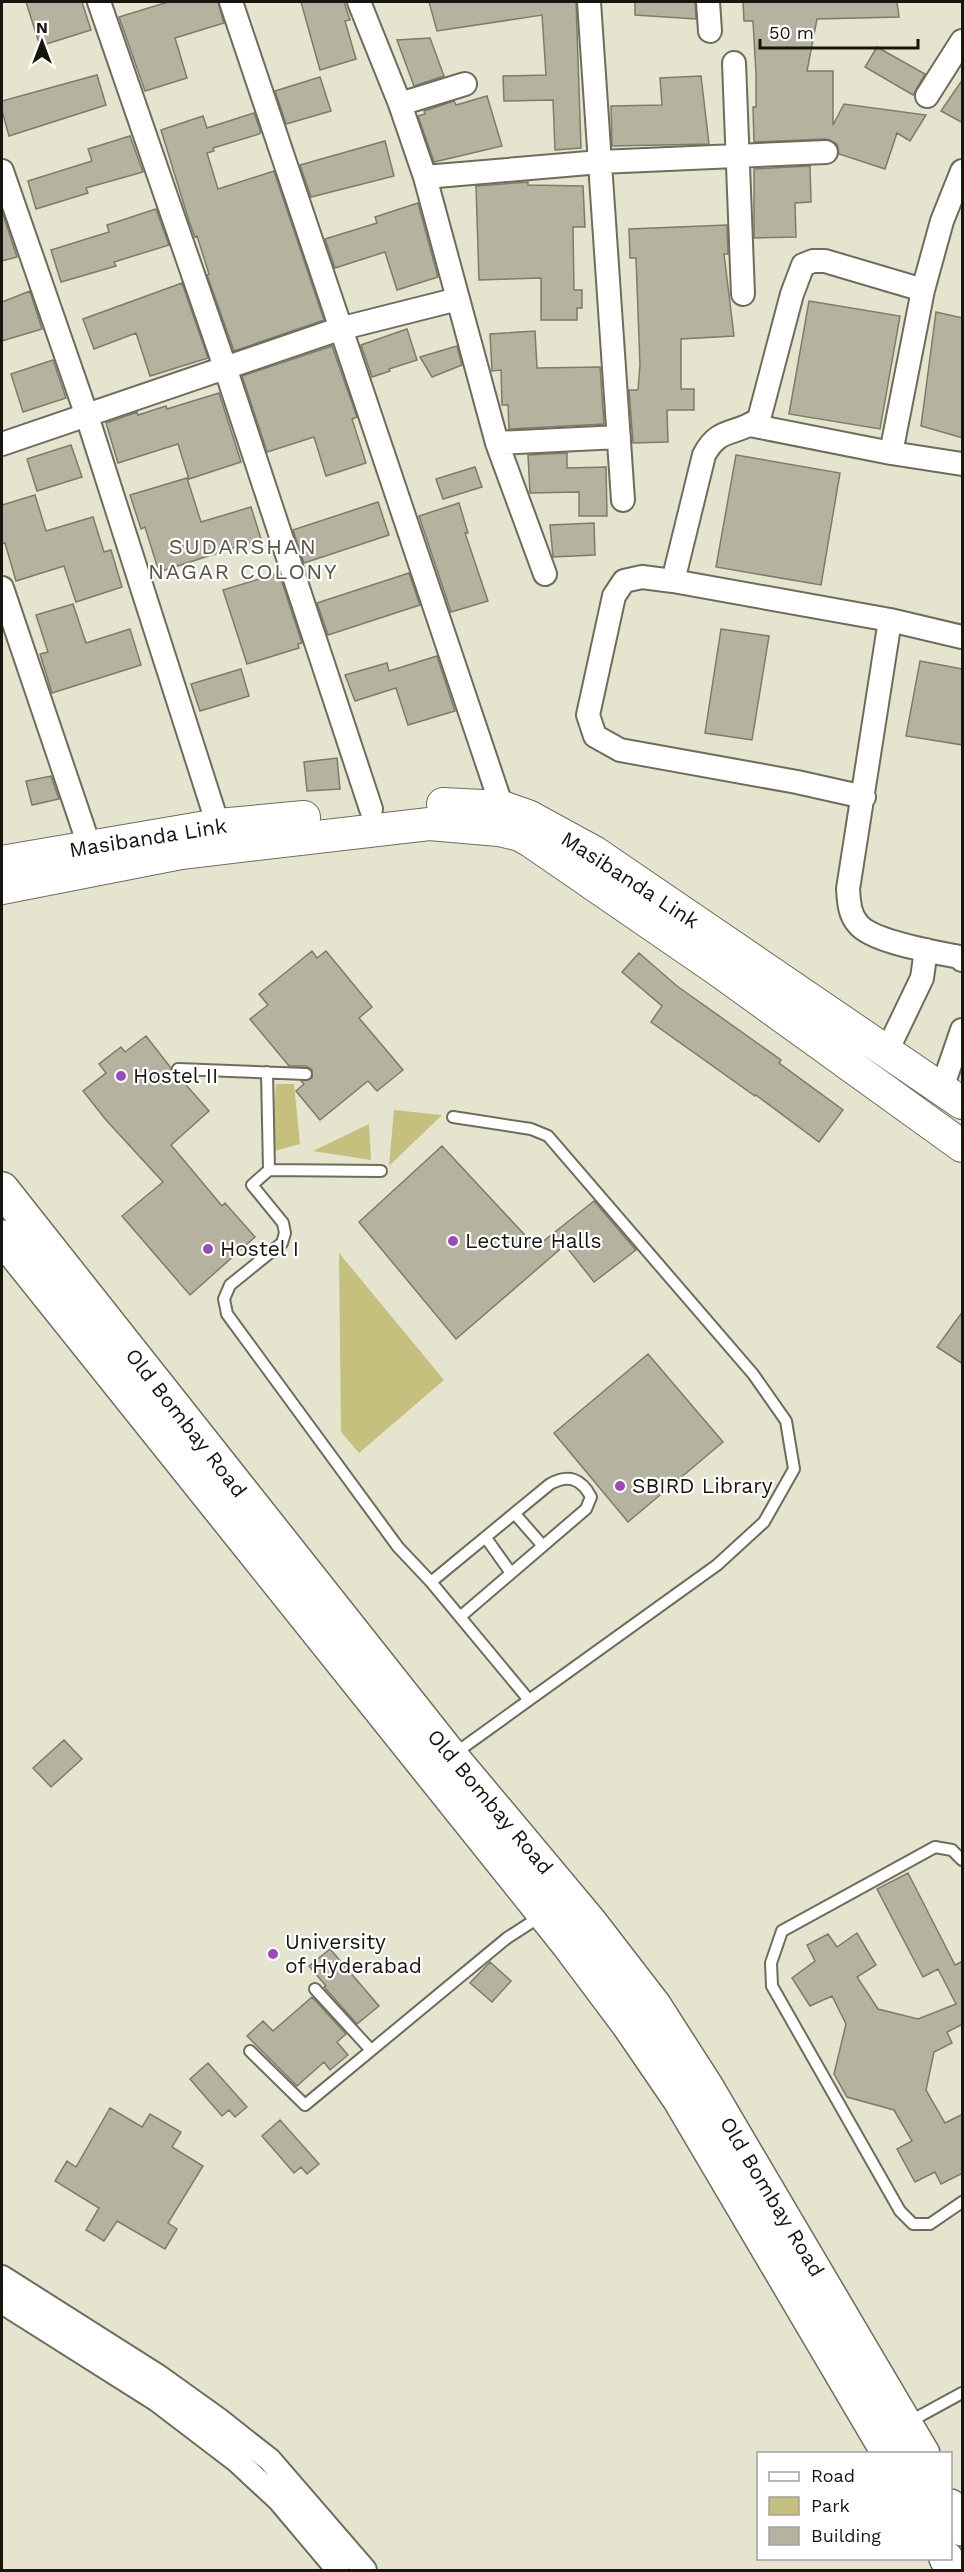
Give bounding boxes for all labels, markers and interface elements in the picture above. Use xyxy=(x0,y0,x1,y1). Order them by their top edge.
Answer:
north arrow xyxy=(12,12,72,72)
scale bar xyxy=(760,12,918,50)
text: N xyxy=(36,18,48,37)
text: 50 m xyxy=(769,22,814,43)
district label: SUDARSHAN NAGAR COLONY xyxy=(148,534,338,584)
street label: Masibanda Link xyxy=(67,813,229,862)
street label: Masibanda Link xyxy=(557,826,704,933)
place label: Hostel II xyxy=(133,1063,218,1088)
marker: Hostel II xyxy=(114,1069,128,1083)
place label: Lecture Halls xyxy=(465,1228,601,1253)
marker: Lecture Halls xyxy=(446,1234,460,1248)
place label: Hostel I xyxy=(220,1236,299,1261)
marker: Hostel I xyxy=(201,1242,215,1256)
street label: Old Bombay Road xyxy=(121,1343,252,1502)
place label: SBIRD Library xyxy=(632,1473,773,1498)
marker: SBIRD Library xyxy=(613,1479,627,1493)
street label: Old Bombay Road xyxy=(422,1724,558,1879)
place label: University of Hyderabad xyxy=(285,1929,422,1978)
marker: University of Hyderabad xyxy=(266,1947,280,1961)
street label: Old Bombay Road xyxy=(715,2112,830,2281)
legend xyxy=(757,2452,952,2560)
text: Road xyxy=(811,2465,855,2486)
text: Park xyxy=(811,2495,850,2516)
text: Building xyxy=(811,2525,881,2546)

